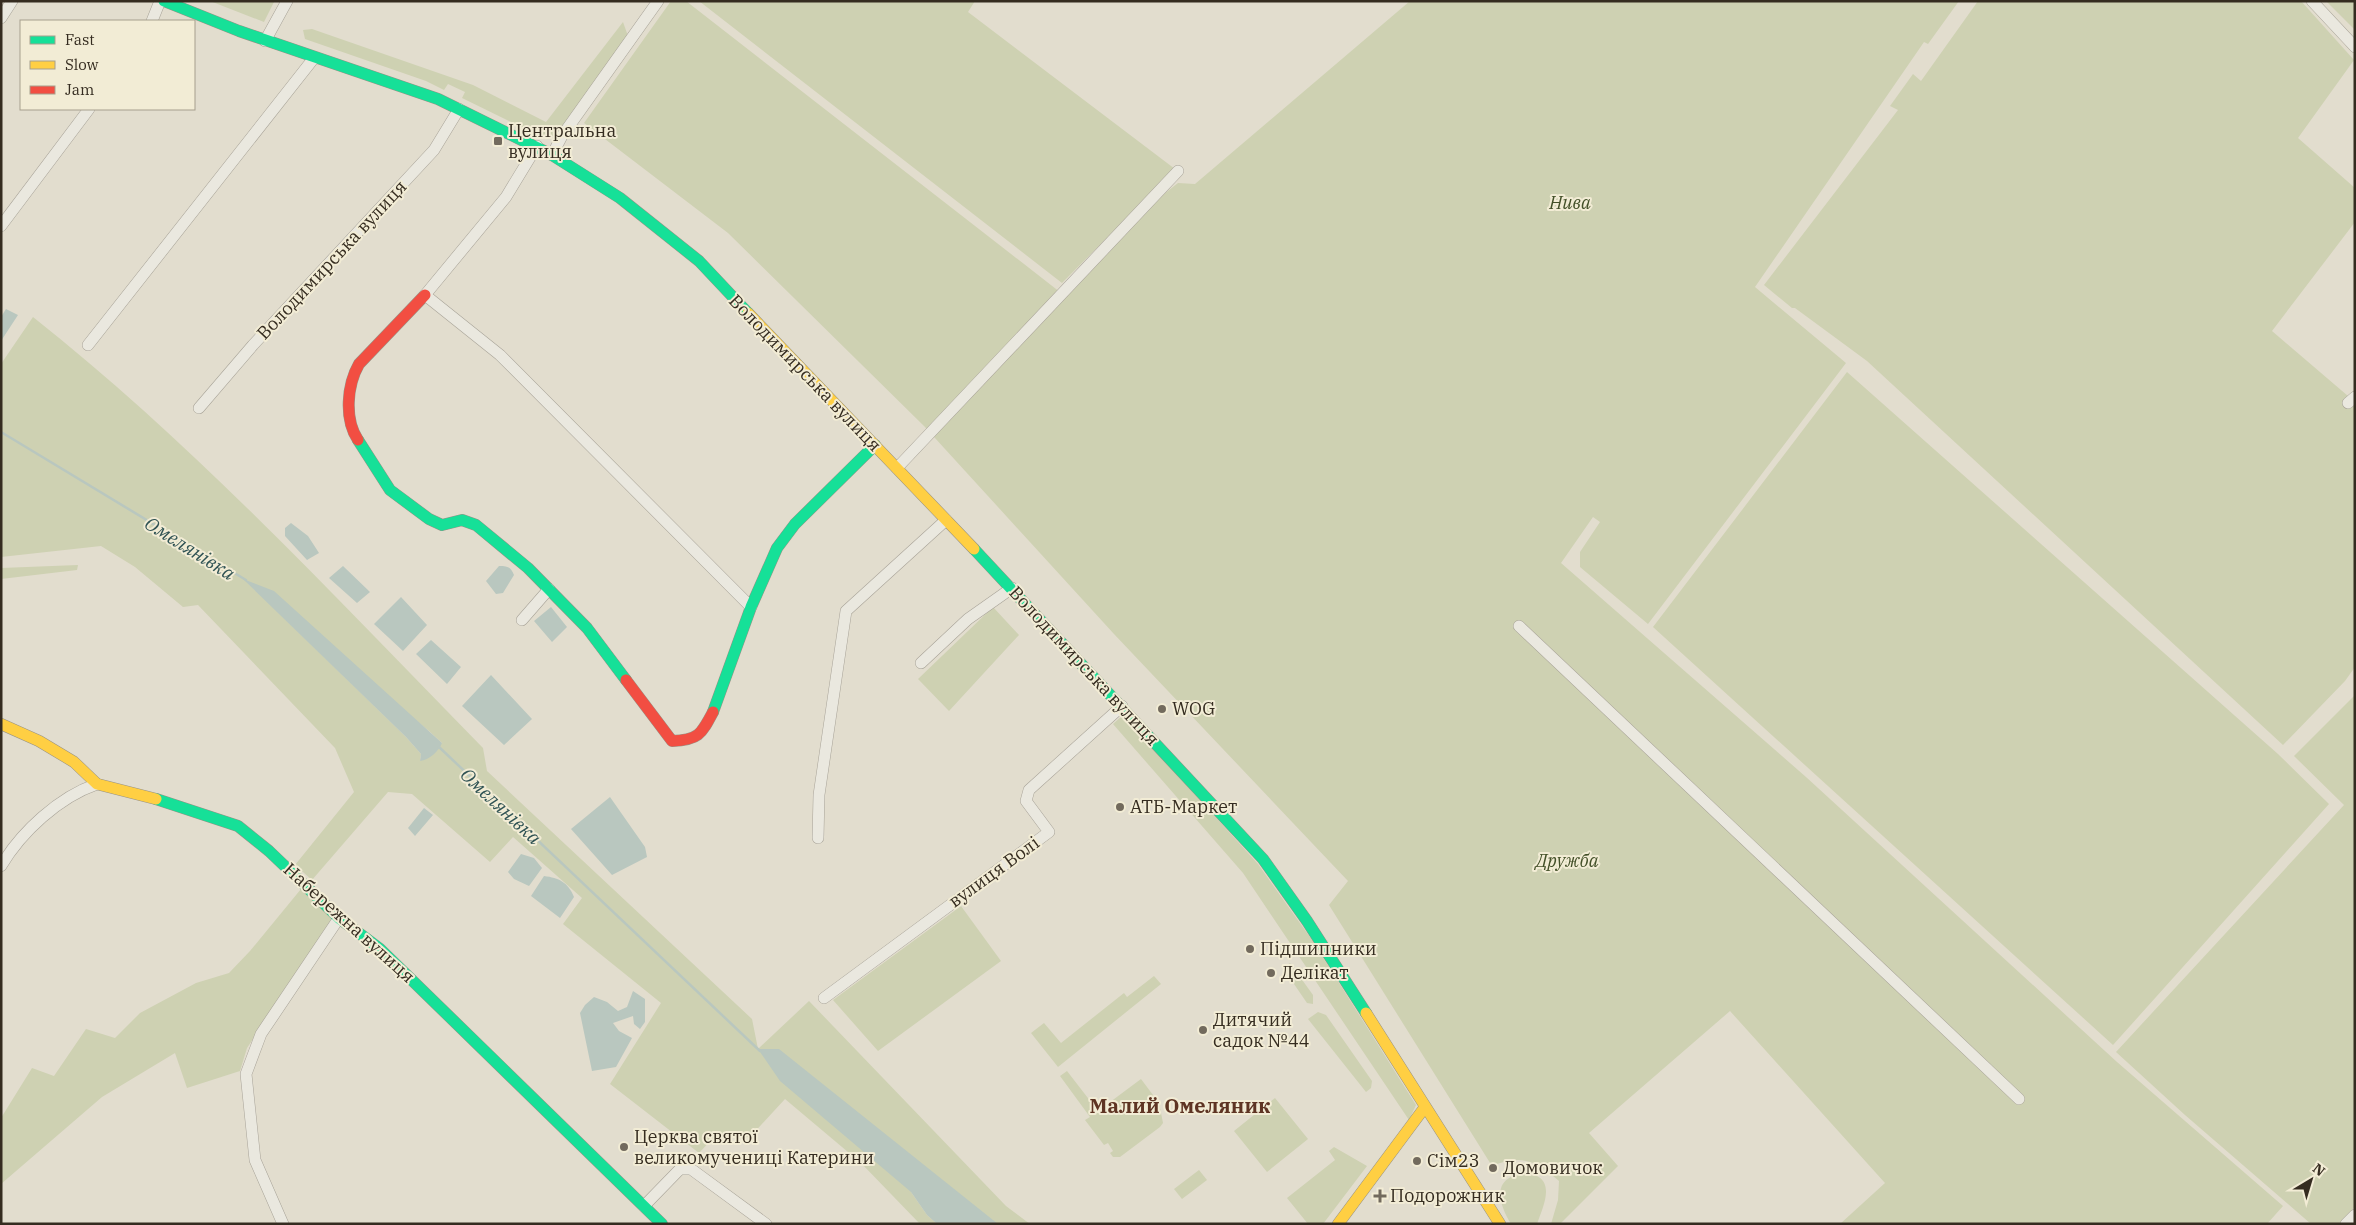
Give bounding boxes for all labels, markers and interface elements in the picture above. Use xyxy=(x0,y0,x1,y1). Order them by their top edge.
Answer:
legend xyxy=(20,20,195,110)
text: Fast xyxy=(65,30,95,49)
text: Slow xyxy=(65,55,99,74)
text: Jam xyxy=(65,80,94,99)
place label: Центральна вулиця xyxy=(508,119,616,163)
marker: Центральна вулиця xyxy=(492,135,504,147)
street label: Володимирська вулиця xyxy=(252,175,412,344)
park label: Нива xyxy=(1548,191,1591,214)
street label: Володимирська вулиця xyxy=(724,289,887,456)
water label: Омелянівка xyxy=(140,511,240,586)
street label: Володимирська вулиця xyxy=(1004,581,1164,750)
place label: WOG xyxy=(1172,697,1215,720)
marker: WOG xyxy=(1156,703,1168,715)
water label: Омелянівка xyxy=(456,762,547,850)
place label: АТБ-Маркет xyxy=(1130,795,1237,818)
marker: АТБ-Маркет xyxy=(1114,801,1126,813)
street label: вулиця Волі xyxy=(944,831,1044,912)
park label: Дружба xyxy=(1533,849,1599,872)
street label: Набережна вулиця xyxy=(279,858,420,988)
place label: Підшипники xyxy=(1260,937,1377,960)
marker: Підшипники xyxy=(1244,943,1256,955)
place label: Делікат xyxy=(1281,961,1349,984)
marker: Делікат xyxy=(1265,967,1277,979)
place label: Дитячий садок №44 xyxy=(1213,1008,1309,1052)
marker: Дитячий садок №44 xyxy=(1197,1024,1209,1036)
district label: Малий Омеляник xyxy=(1090,1092,1270,1119)
place label: Церква святої великомучениці Катерини xyxy=(634,1125,874,1169)
marker: Церква святої великомучениці Катерини xyxy=(618,1141,630,1153)
place label: Сім23 xyxy=(1427,1149,1480,1172)
marker: Сім23 xyxy=(1411,1155,1423,1167)
north arrow xyxy=(2286,1155,2336,1205)
place label: Домовичок xyxy=(1503,1156,1603,1179)
text: N xyxy=(2309,1159,2329,1180)
marker: Домовичок xyxy=(1487,1162,1499,1174)
place label: Подорожник xyxy=(1390,1184,1505,1207)
marker: Подорожник xyxy=(1374,1190,1386,1202)

